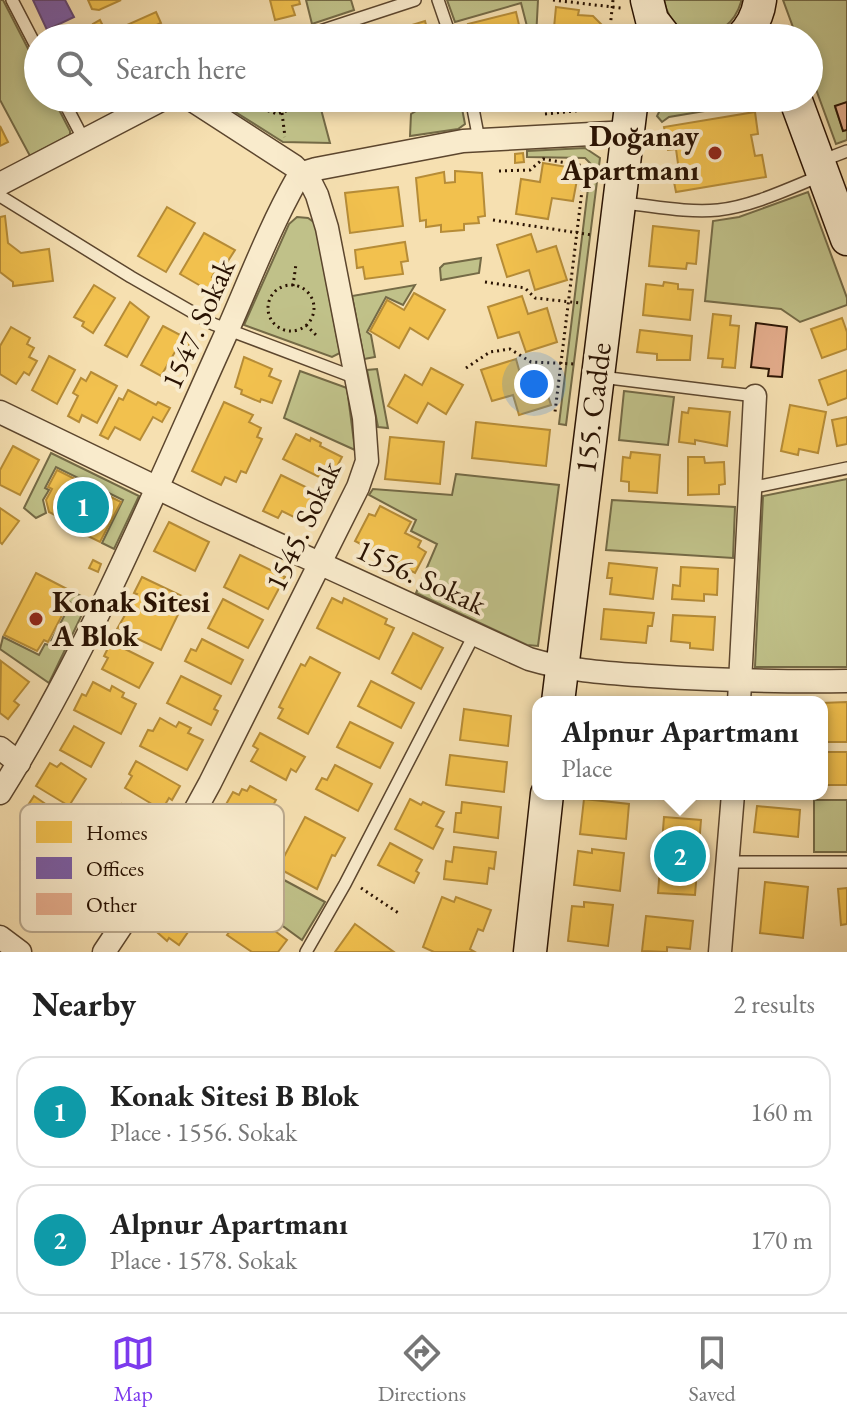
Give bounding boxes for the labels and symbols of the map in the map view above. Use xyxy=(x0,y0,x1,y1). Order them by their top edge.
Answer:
place label: Doğanay Apartmanı xyxy=(560,116,700,189)
marker: Doğanay Apartmanı xyxy=(706,144,724,162)
street label: 1547. Sokak xyxy=(151,252,244,395)
street label: 155. Cadde xyxy=(565,340,620,476)
your location xyxy=(514,364,554,404)
street label: 1545. Sokak xyxy=(256,454,350,597)
pin: 1 xyxy=(57,477,109,537)
street label: 1556. Sokak xyxy=(350,530,493,624)
place label: Konak Sitesi A Blok xyxy=(51,582,210,655)
marker: Konak Sitesi A Blok xyxy=(27,610,45,628)
legend xyxy=(20,804,284,932)
text: Homes xyxy=(86,818,148,847)
pin: 2 xyxy=(654,826,706,886)
text: Offices xyxy=(86,854,144,883)
text: Other xyxy=(86,890,138,919)

